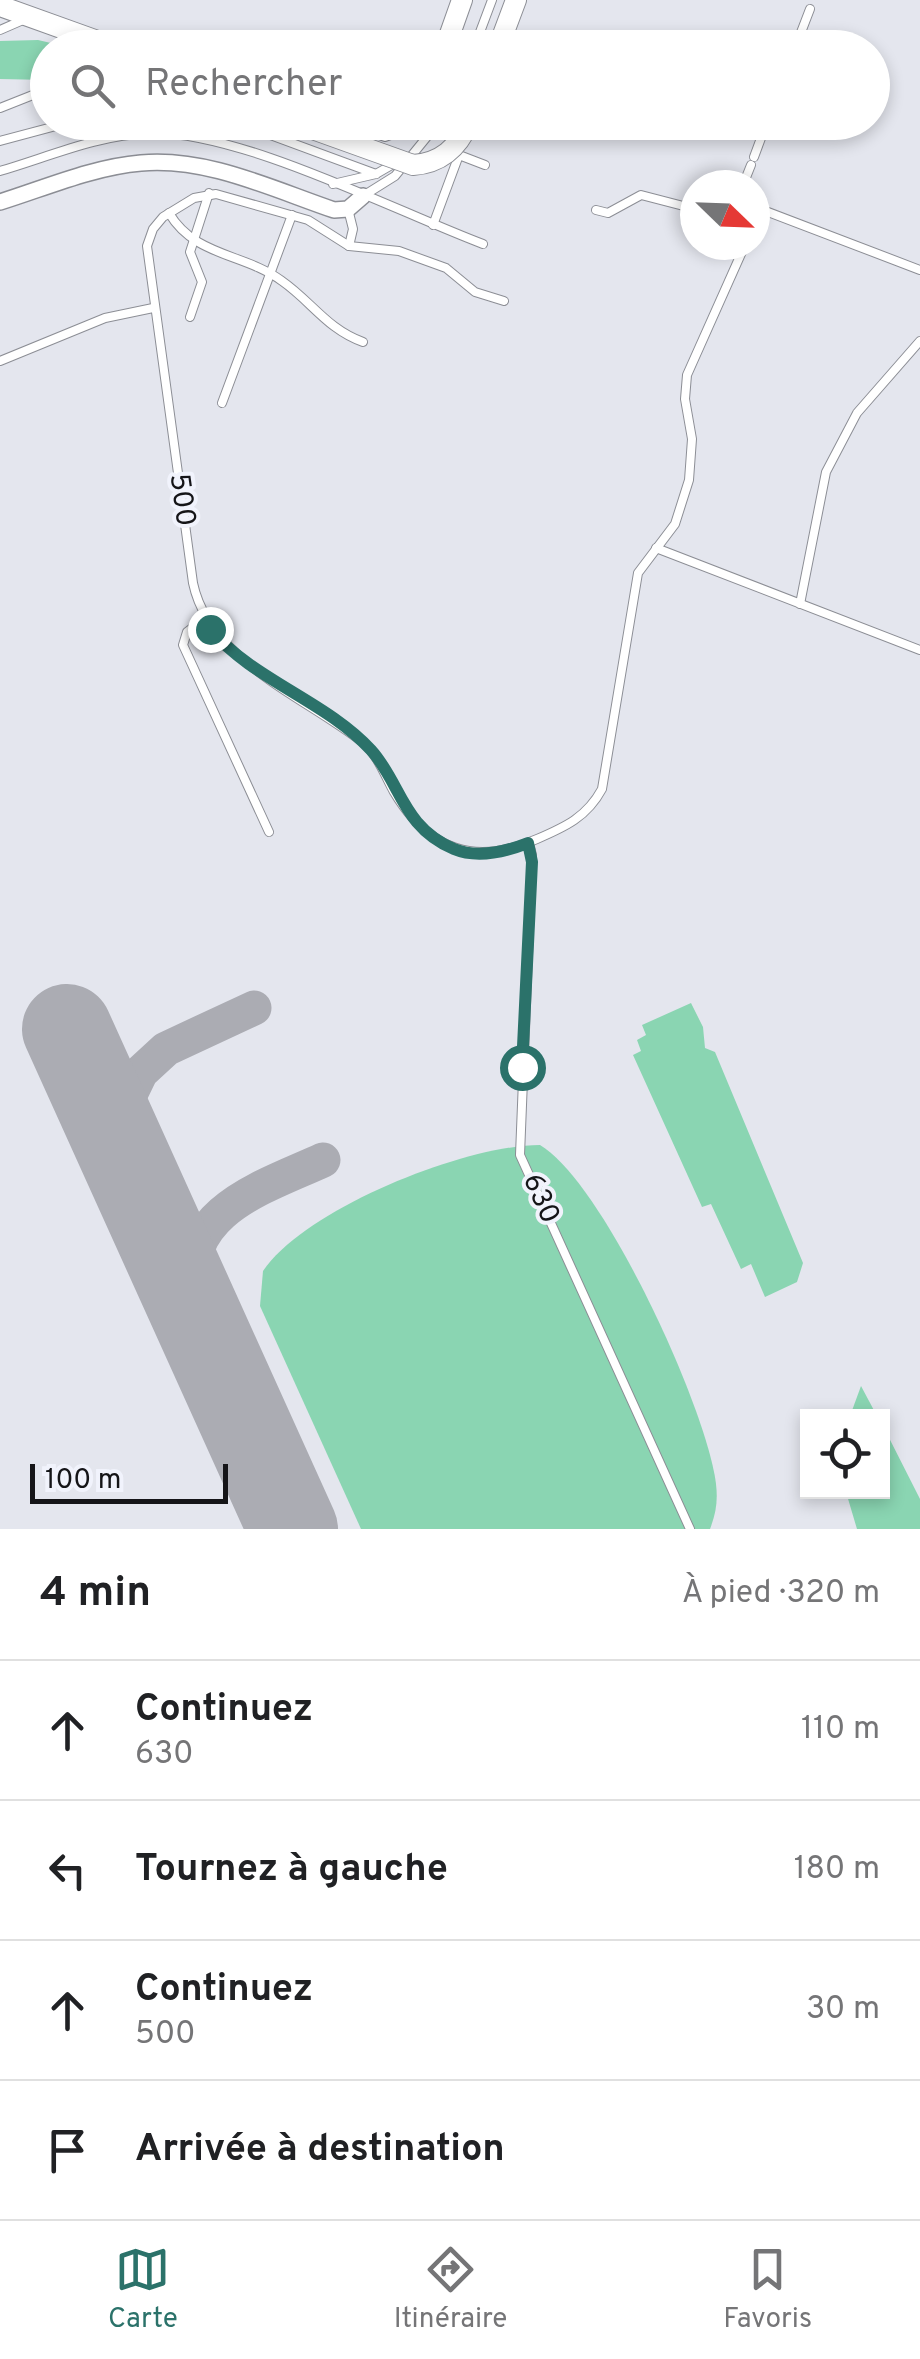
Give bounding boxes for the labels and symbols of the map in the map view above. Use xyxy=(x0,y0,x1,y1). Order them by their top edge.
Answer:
north arrow xyxy=(680,170,770,260)
street label: 500 xyxy=(159,471,203,529)
route end xyxy=(188,607,234,653)
route start xyxy=(500,1045,546,1091)
street label: 630 xyxy=(513,1168,567,1230)
scale bar xyxy=(30,1459,228,1504)

